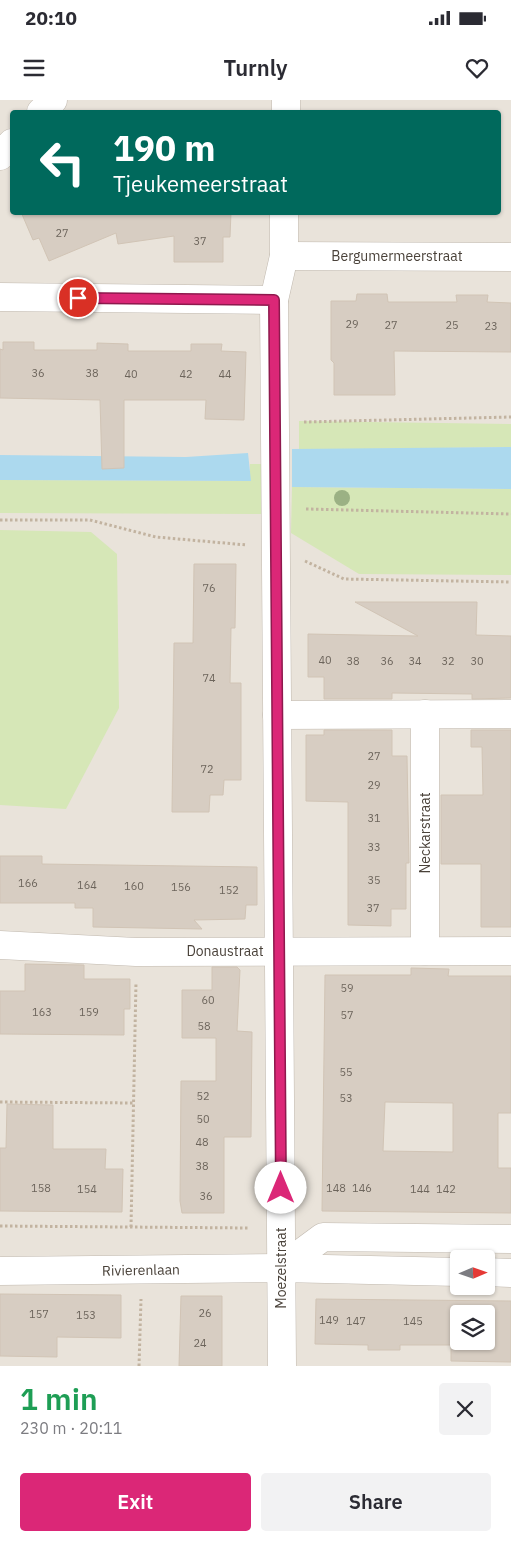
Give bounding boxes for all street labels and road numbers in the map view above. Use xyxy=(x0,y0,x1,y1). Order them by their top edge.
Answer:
street label: Bergumermeerstraat xyxy=(331,247,463,265)
street label: Neckarstraat xyxy=(416,792,434,874)
street label: Donaustraat xyxy=(186,942,264,960)
street label: Moezelstraat xyxy=(272,1227,290,1309)
street label: Rivierenlaan xyxy=(102,1260,180,1280)

